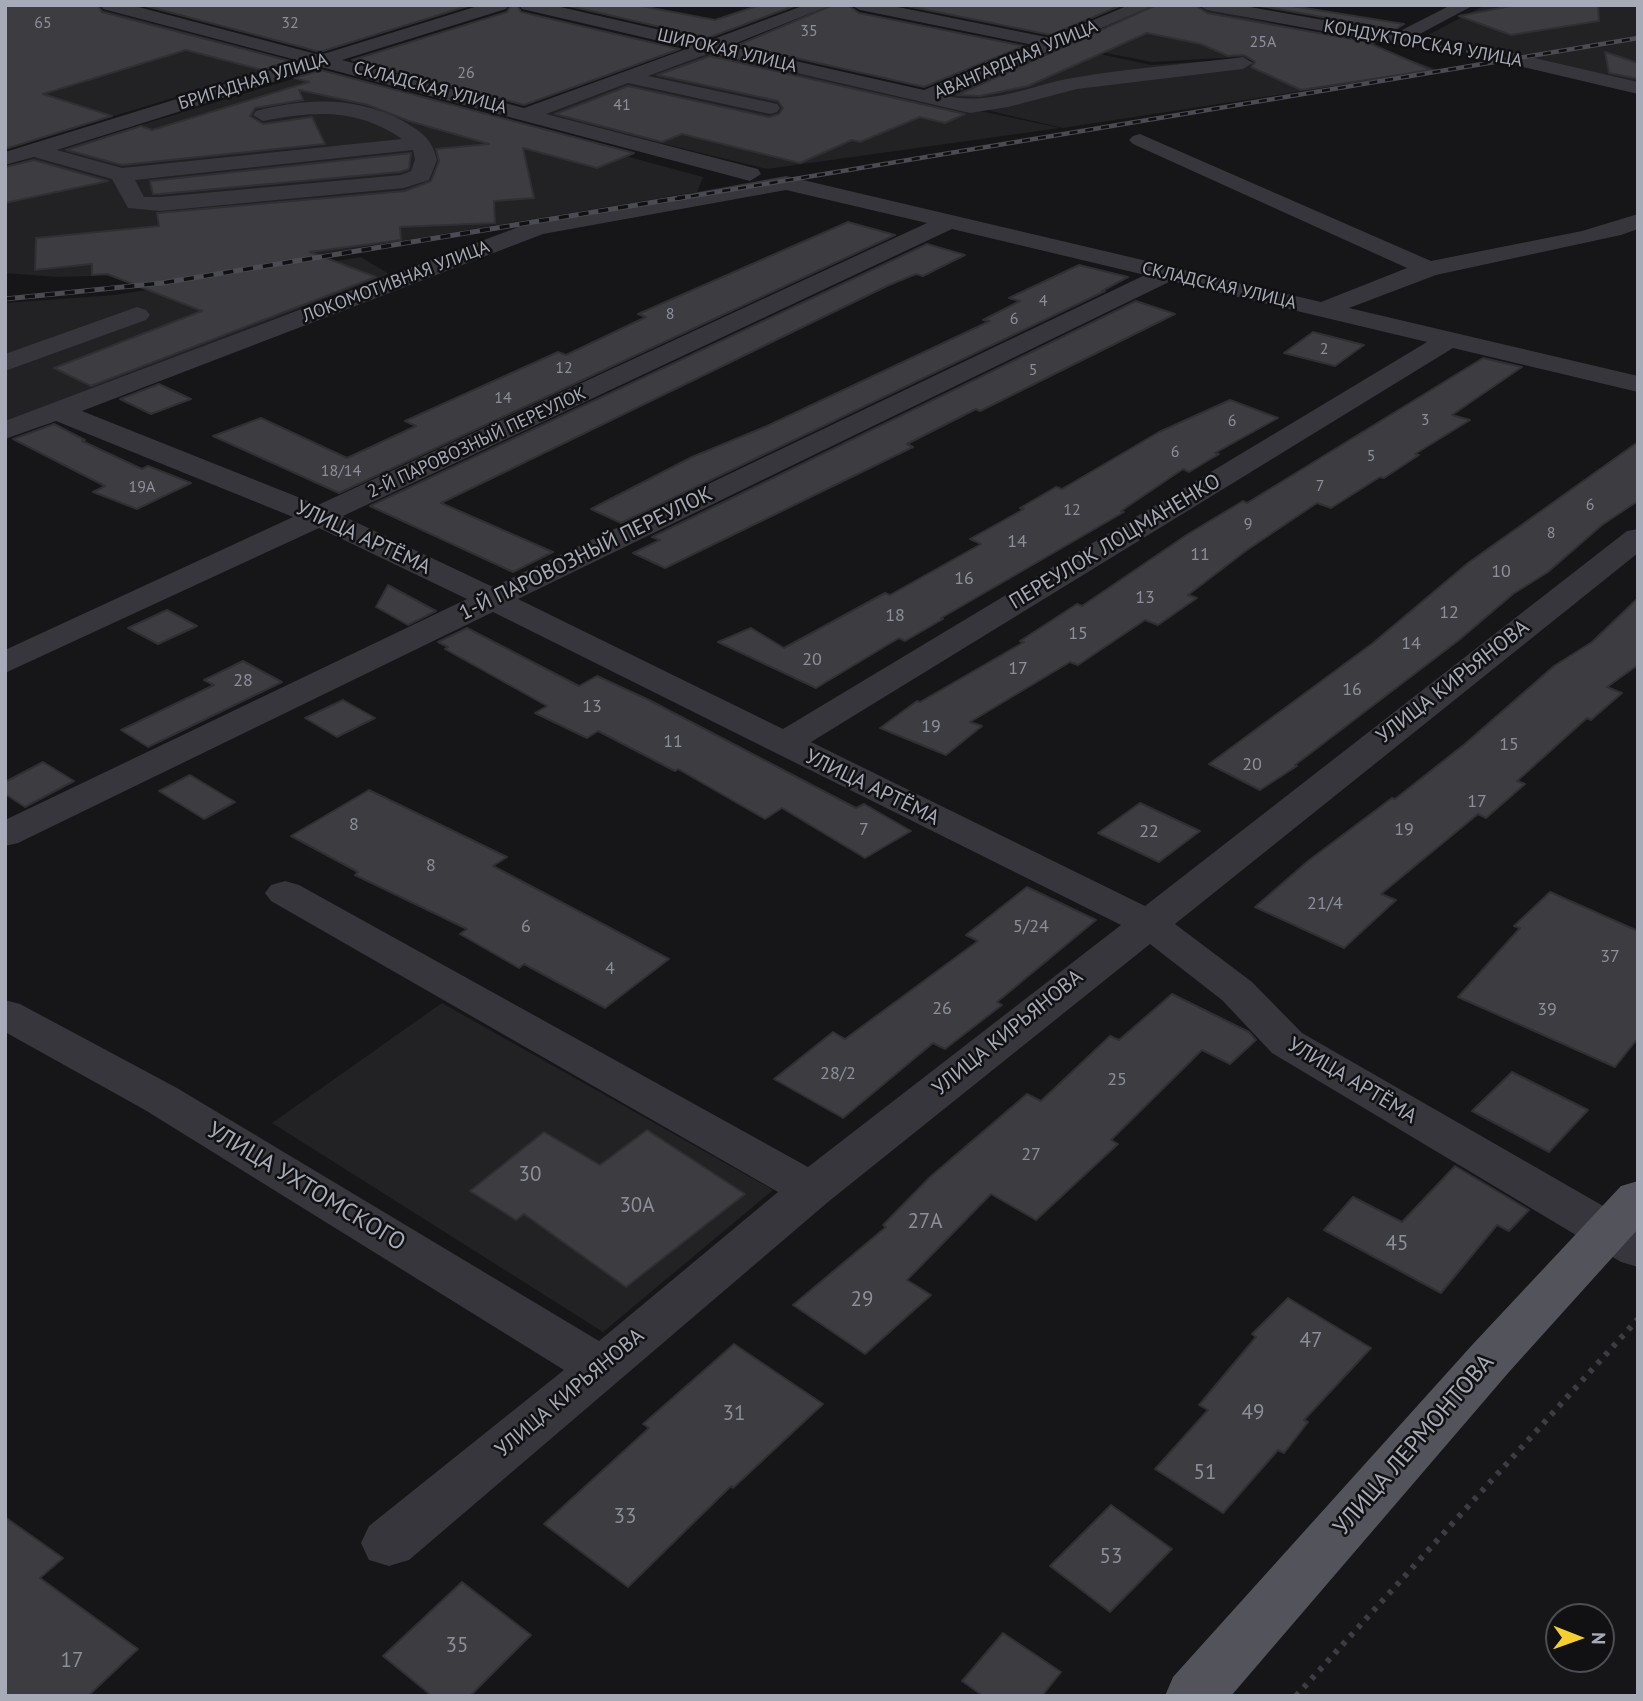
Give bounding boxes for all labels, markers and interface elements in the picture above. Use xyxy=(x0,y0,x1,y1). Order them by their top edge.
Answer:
house number: 65 xyxy=(34,13,52,33)
house number: 32 xyxy=(281,13,299,33)
street label: АВАНГАРДНАЯ УЛИЦА xyxy=(931,16,1101,104)
street label: КОНДУКТОРСКАЯ УЛИЦА xyxy=(1322,16,1524,72)
house number: 35 xyxy=(800,21,818,41)
street label: ШИРОКАЯ УЛИЦА xyxy=(655,24,799,78)
house number: 25А xyxy=(1250,32,1276,52)
street label: БРИГАДНАЯ УЛИЦА xyxy=(176,49,330,115)
street label: СКЛАДСКАЯ УЛИЦА xyxy=(351,57,509,119)
house number: 26 xyxy=(457,63,475,83)
house number: 41 xyxy=(613,95,631,115)
street label: ЛОКОМОТИВНАЯ УЛИЦА xyxy=(300,236,492,328)
street label: СКЛАДСКАЯ УЛИЦА xyxy=(1140,258,1298,314)
house number: 4 xyxy=(1039,291,1047,311)
house number: 8 xyxy=(666,304,674,324)
house number: 6 xyxy=(1010,309,1018,329)
house number: 2 xyxy=(1320,339,1328,359)
house number: 12 xyxy=(555,358,573,378)
house number: 5 xyxy=(1029,360,1037,380)
street label: 2-Й ПАРОВОЗНЫЙ ПЕРЕУЛОК xyxy=(364,383,590,503)
house number: 14 xyxy=(494,388,512,408)
house number: 3 xyxy=(1421,410,1429,430)
house number: 6 xyxy=(1228,411,1236,431)
house number: 6 xyxy=(1171,442,1179,462)
house number: 5 xyxy=(1367,446,1375,466)
house number: 18/14 xyxy=(321,461,361,481)
street label: ПЕРЕУЛОК ЛОЦМАНЕНКО xyxy=(1005,469,1225,615)
house number: 7 xyxy=(1316,476,1324,496)
house number: 19А xyxy=(129,477,155,497)
street label: 1-Й ПАРОВОЗНЫЙ ПЕРЕУЛОК xyxy=(455,482,717,626)
house number: 6 xyxy=(1586,495,1594,515)
street label: УЛИЦА АРТЁМА xyxy=(291,496,435,580)
house number: 12 xyxy=(1063,500,1081,520)
house number: 9 xyxy=(1244,514,1252,534)
house number: 8 xyxy=(1547,523,1555,543)
house number: 14 xyxy=(1007,531,1027,553)
house number: 11 xyxy=(1190,544,1210,566)
house number: 10 xyxy=(1491,561,1511,583)
house number: 16 xyxy=(954,568,974,590)
house number: 13 xyxy=(1135,587,1155,609)
house number: 12 xyxy=(1439,602,1459,624)
house number: 18 xyxy=(885,605,905,627)
street label: УЛИЦА КИРЬЯНОВА xyxy=(1372,615,1534,749)
house number: 15 xyxy=(1068,623,1088,645)
house number: 14 xyxy=(1401,633,1421,655)
house number: 20 xyxy=(802,649,822,671)
house number: 17 xyxy=(1008,658,1028,680)
house number: 28 xyxy=(233,670,253,692)
house number: 16 xyxy=(1342,679,1362,701)
house number: 13 xyxy=(582,696,602,718)
house number: 19 xyxy=(921,716,941,738)
house number: 11 xyxy=(663,731,683,753)
house number: 15 xyxy=(1499,734,1519,756)
street label: УЛИЦА АРТЁМА xyxy=(801,745,943,831)
house number: 20 xyxy=(1242,754,1262,776)
house number: 17 xyxy=(1467,791,1487,813)
house number: 8 xyxy=(349,814,359,836)
house number: 7 xyxy=(859,819,869,841)
house number: 19 xyxy=(1394,819,1414,841)
house number: 22 xyxy=(1139,821,1159,843)
house number: 8 xyxy=(426,855,436,877)
house number: 21/4 xyxy=(1307,893,1343,915)
house number: 6 xyxy=(521,916,531,938)
house number: 5/24 xyxy=(1013,916,1049,938)
house number: 37 xyxy=(1600,946,1620,968)
house number: 4 xyxy=(605,958,615,980)
street label: УЛИЦА КИРЬЯНОВА xyxy=(928,965,1088,1101)
house number: 26 xyxy=(932,998,952,1020)
house number: 39 xyxy=(1537,999,1557,1021)
street label: УЛИЦА АРТЁМА xyxy=(1283,1033,1421,1129)
house number: 28/2 xyxy=(820,1063,856,1085)
house number: 25 xyxy=(1107,1069,1127,1091)
street label: УЛИЦА УХТОМСКОГО xyxy=(202,1116,410,1258)
house number: 27 xyxy=(1021,1144,1041,1166)
house number: 30 xyxy=(519,1162,541,1188)
house number: 30А xyxy=(619,1193,655,1219)
house number: 27А xyxy=(907,1209,943,1235)
house number: 45 xyxy=(1386,1231,1408,1257)
house number: 29 xyxy=(851,1287,873,1313)
street label: УЛИЦА КИРЬЯНОВА xyxy=(491,1324,649,1462)
house number: 47 xyxy=(1300,1328,1322,1354)
street label: УЛИЦА ЛЕРМОНТОВА xyxy=(1328,1349,1500,1541)
house number: 49 xyxy=(1242,1400,1264,1426)
house number: 31 xyxy=(723,1401,745,1427)
house number: 51 xyxy=(1194,1460,1216,1486)
house number: 33 xyxy=(614,1504,636,1530)
house number: 53 xyxy=(1100,1544,1122,1570)
north arrow xyxy=(1545,1603,1615,1673)
text: N xyxy=(1587,1632,1611,1645)
house number: 35 xyxy=(446,1633,468,1659)
house number: 17 xyxy=(61,1648,83,1674)

